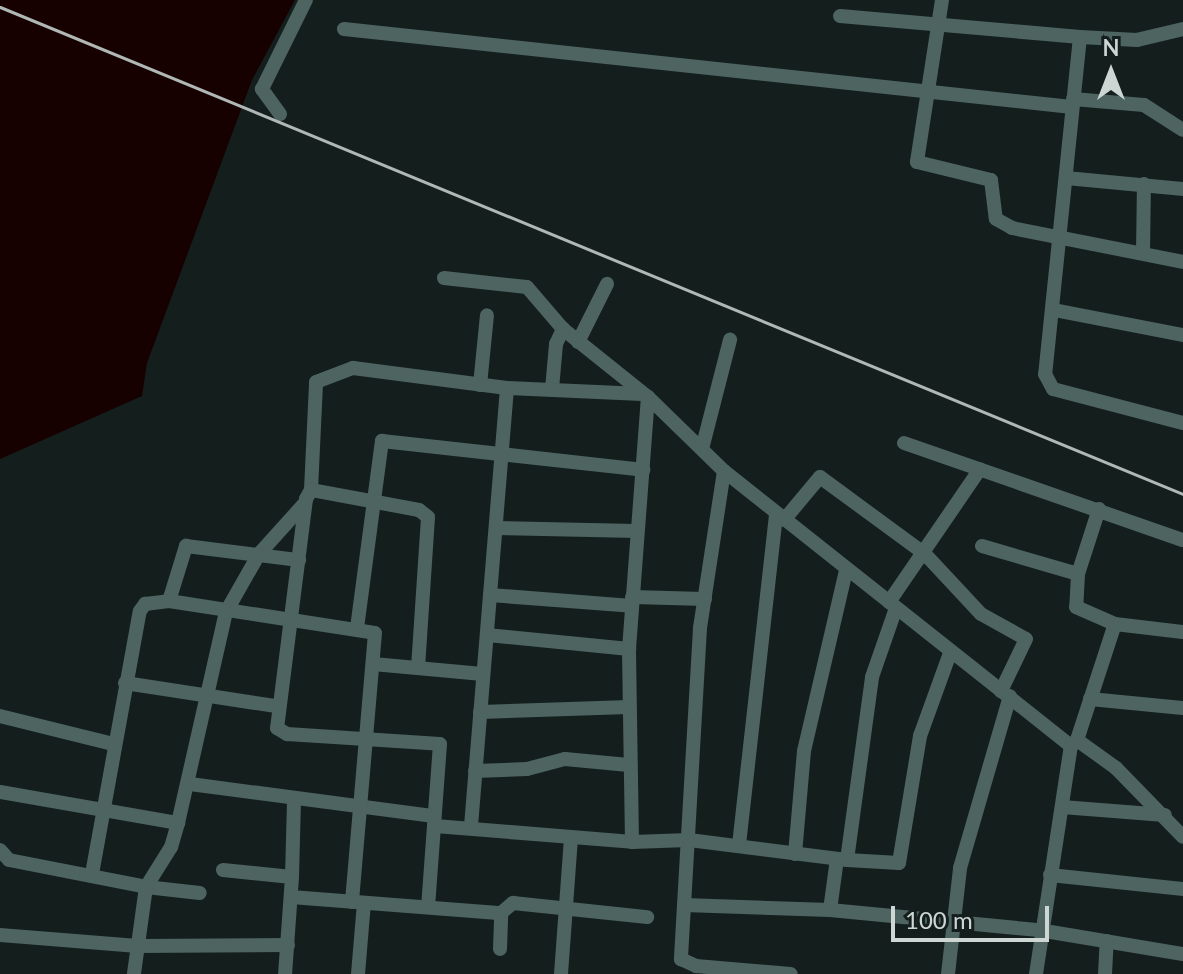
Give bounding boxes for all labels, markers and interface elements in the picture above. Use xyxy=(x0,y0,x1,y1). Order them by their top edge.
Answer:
north arrow xyxy=(1071,32,1151,112)
text: N xyxy=(1103,34,1119,61)
scale bar xyxy=(895,890,1053,940)
text: 100 m xyxy=(905,905,973,934)

